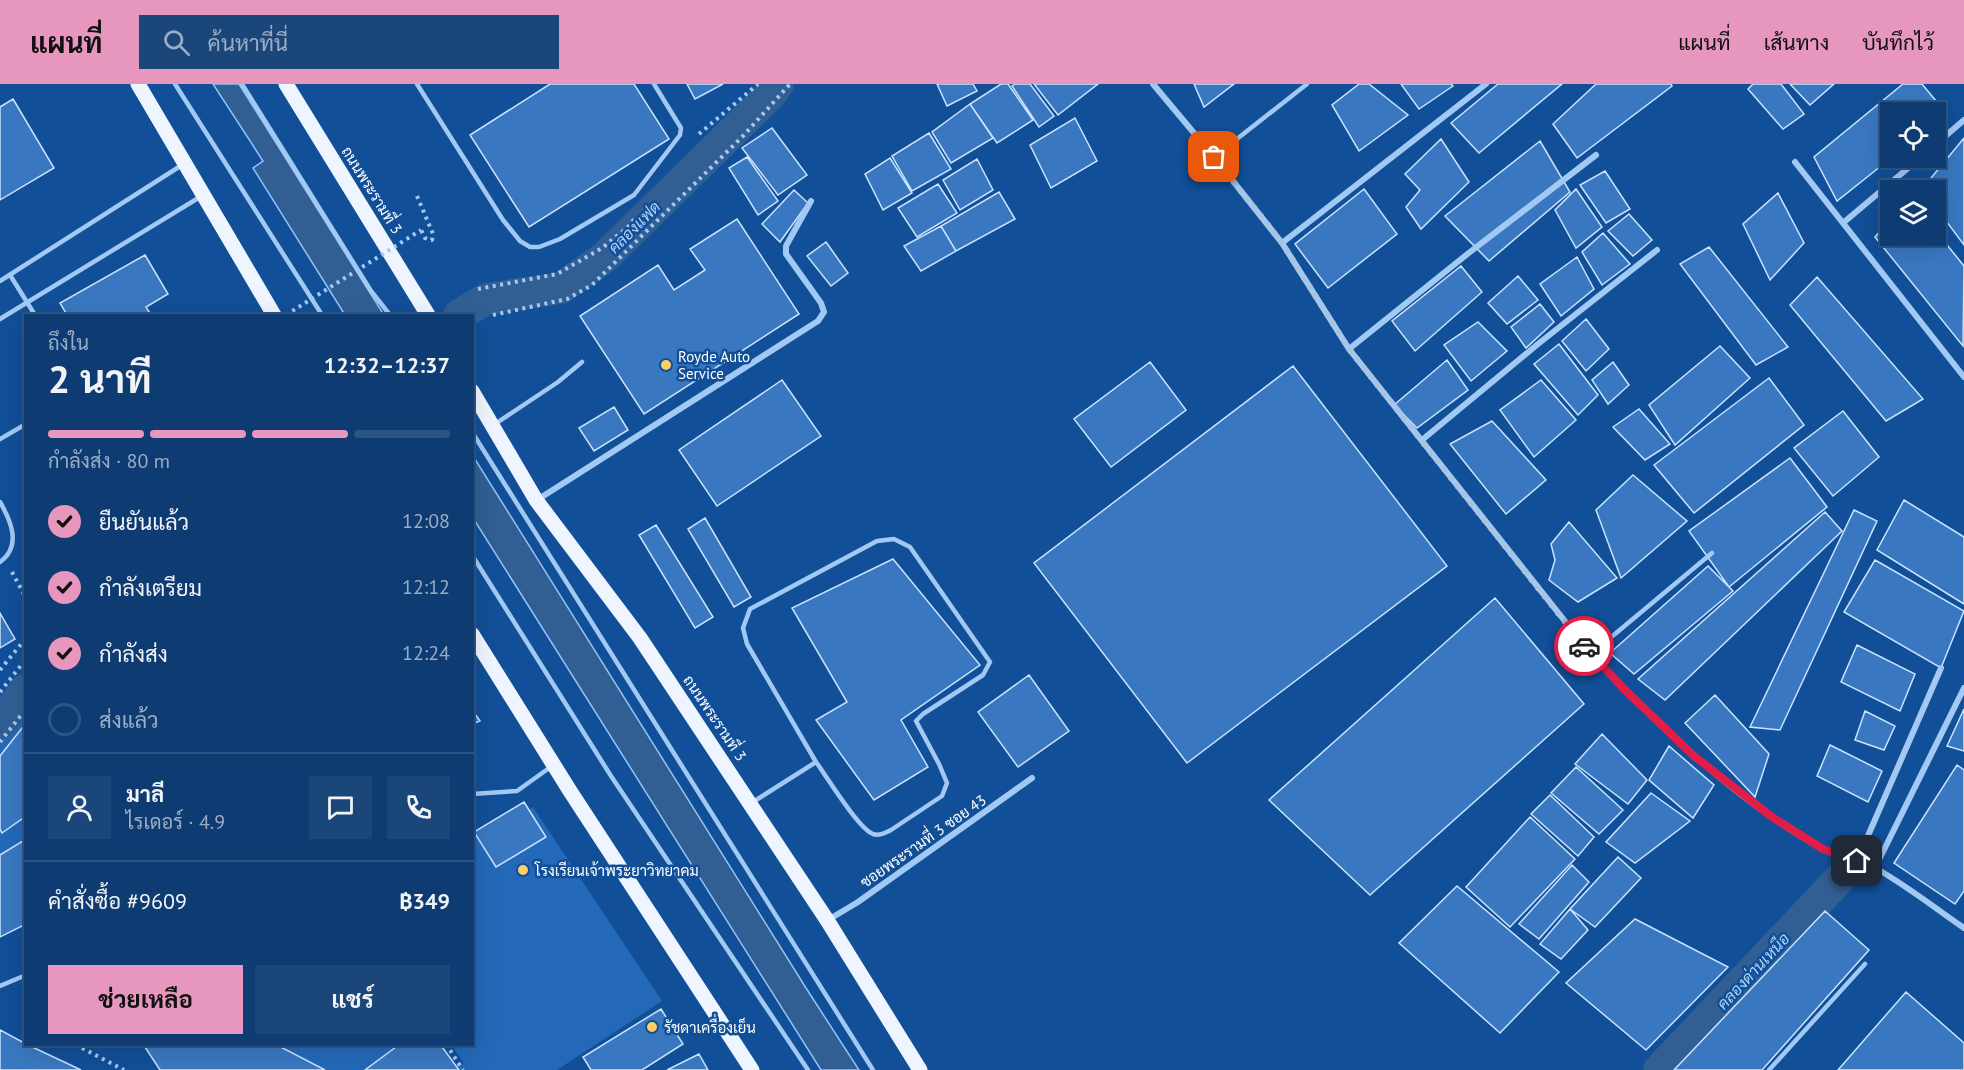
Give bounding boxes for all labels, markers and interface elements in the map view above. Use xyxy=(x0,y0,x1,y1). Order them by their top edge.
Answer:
search box xyxy=(139,15,559,69)
text: แผนที่ xyxy=(30,24,103,61)
icon: search xyxy=(160,26,193,59)
text: ค้นหาที่นี่ xyxy=(208,29,288,57)
text: แผนที่ xyxy=(1678,29,1731,56)
text: เส้นทาง xyxy=(1764,29,1829,56)
text: บันทึกไว้ xyxy=(1862,29,1934,56)
map controls xyxy=(1880,102,1946,246)
button: locate xyxy=(1880,102,1946,168)
pin xyxy=(1188,131,1239,182)
street label: ถนนพระรามที่ 3 xyxy=(338,140,411,237)
icon: bag xyxy=(1197,140,1230,173)
button: layers xyxy=(1880,180,1946,246)
water label: คลองแฟด xyxy=(604,197,664,257)
text: ถึงใน xyxy=(48,330,89,356)
place label: Royde Auto Service xyxy=(678,347,750,383)
text: 12:32–12:37 xyxy=(324,351,450,379)
text: 2 นาที xyxy=(48,353,152,404)
marker: Royde Auto Service xyxy=(659,358,673,372)
text: กำลังส่ง · 80 m xyxy=(48,448,170,474)
icon: check xyxy=(48,505,81,538)
text: ยืนยันแล้ว xyxy=(99,508,189,536)
text: 12:08 xyxy=(402,508,450,534)
icon: check xyxy=(48,571,81,604)
text: กำลังเตรียม xyxy=(99,574,202,602)
text: 12:12 xyxy=(402,574,450,600)
courier xyxy=(1554,616,1614,676)
icon: car xyxy=(1568,630,1601,663)
icon: check xyxy=(48,637,81,670)
text: กำลังส่ง xyxy=(99,640,168,668)
text: 12:24 xyxy=(402,640,450,666)
street label: ถนนพระรามที่ 3 xyxy=(679,669,755,765)
text: ส่งแล้ว xyxy=(99,706,159,734)
button: person xyxy=(48,776,111,839)
button: chat xyxy=(309,776,372,839)
button: phone xyxy=(387,776,450,839)
text: มาลี xyxy=(126,780,164,808)
street label: ซอยพระรามที่ 3 ซอย 43 xyxy=(853,786,990,892)
text: ไรเดอร์ · 4.9 xyxy=(126,809,225,835)
pin xyxy=(1831,835,1882,886)
icon: home xyxy=(1840,844,1873,877)
place label: โรงเรียนเจ้าพระยาวิทยาคม xyxy=(534,861,699,880)
marker: โรงเรียนเจ้าพระยาวิทยาคม xyxy=(516,863,530,877)
text: คำสั่งซื้อ #9609 xyxy=(48,887,187,915)
text: ฿349 xyxy=(399,887,450,915)
water label: คลองด่านเหนือ xyxy=(1712,928,1794,1014)
button: ช่วยเหลือ xyxy=(48,965,243,1034)
button: แชร์ xyxy=(255,965,450,1034)
place label: รัชดาเครื่องเย็น xyxy=(664,1013,756,1037)
marker: รัชดาเครื่องเย็น xyxy=(645,1020,659,1034)

